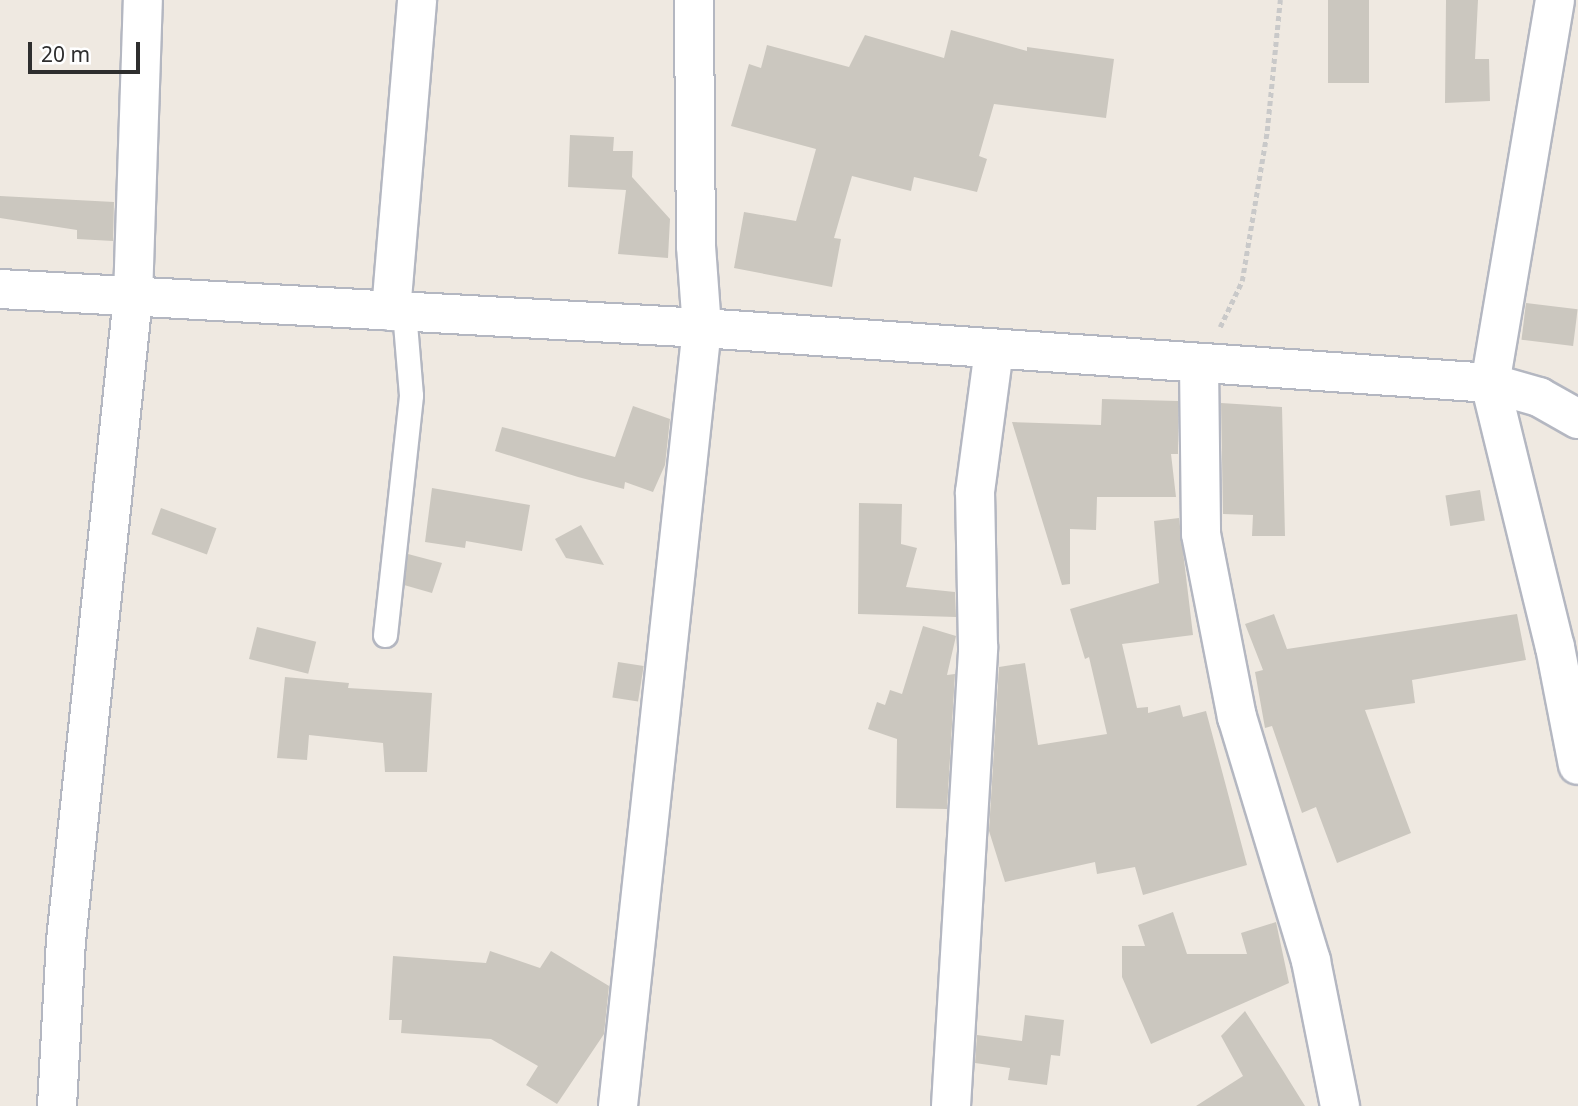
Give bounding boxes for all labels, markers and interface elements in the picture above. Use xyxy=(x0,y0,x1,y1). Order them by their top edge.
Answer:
scale bar xyxy=(32,28,144,72)
text: 20 m xyxy=(41,40,90,68)

